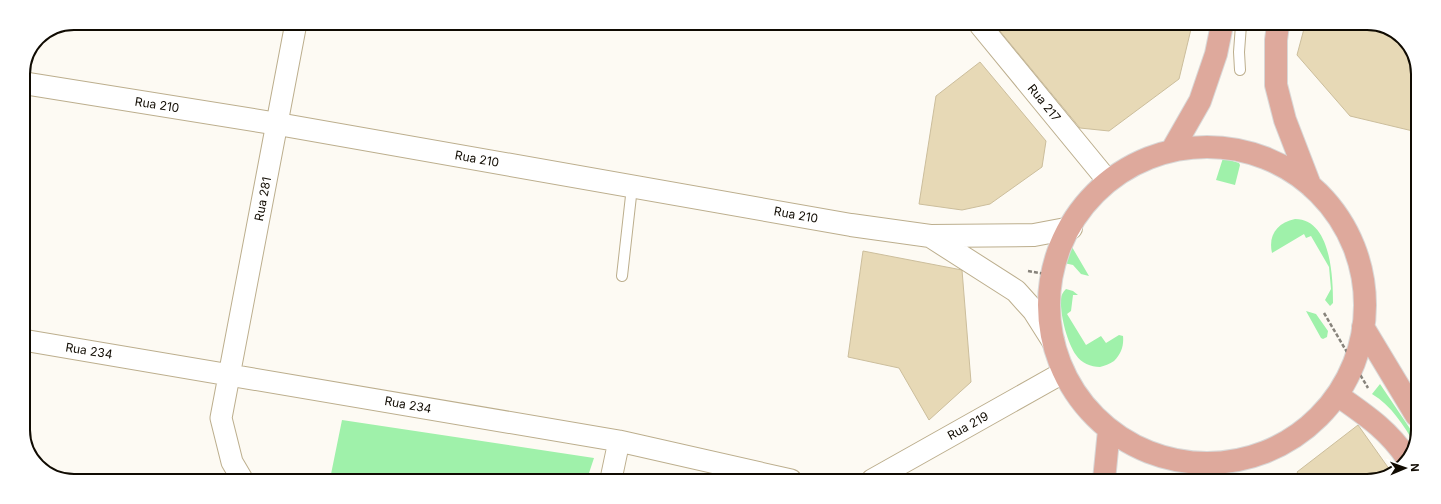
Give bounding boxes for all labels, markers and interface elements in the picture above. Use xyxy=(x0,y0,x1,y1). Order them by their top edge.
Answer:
street label: Rua 217 xyxy=(1025,81,1064,125)
street label: Rua 210 xyxy=(134,94,180,115)
street label: Rua 210 xyxy=(454,147,500,170)
street label: Rua 281 xyxy=(251,176,274,222)
street label: Rua 210 xyxy=(773,203,819,226)
street label: Rua 234 xyxy=(64,339,114,362)
street label: Rua 234 xyxy=(383,393,433,416)
street label: Rua 219 xyxy=(945,408,991,443)
north arrow xyxy=(1385,448,1425,488)
text: N xyxy=(1408,463,1422,472)

